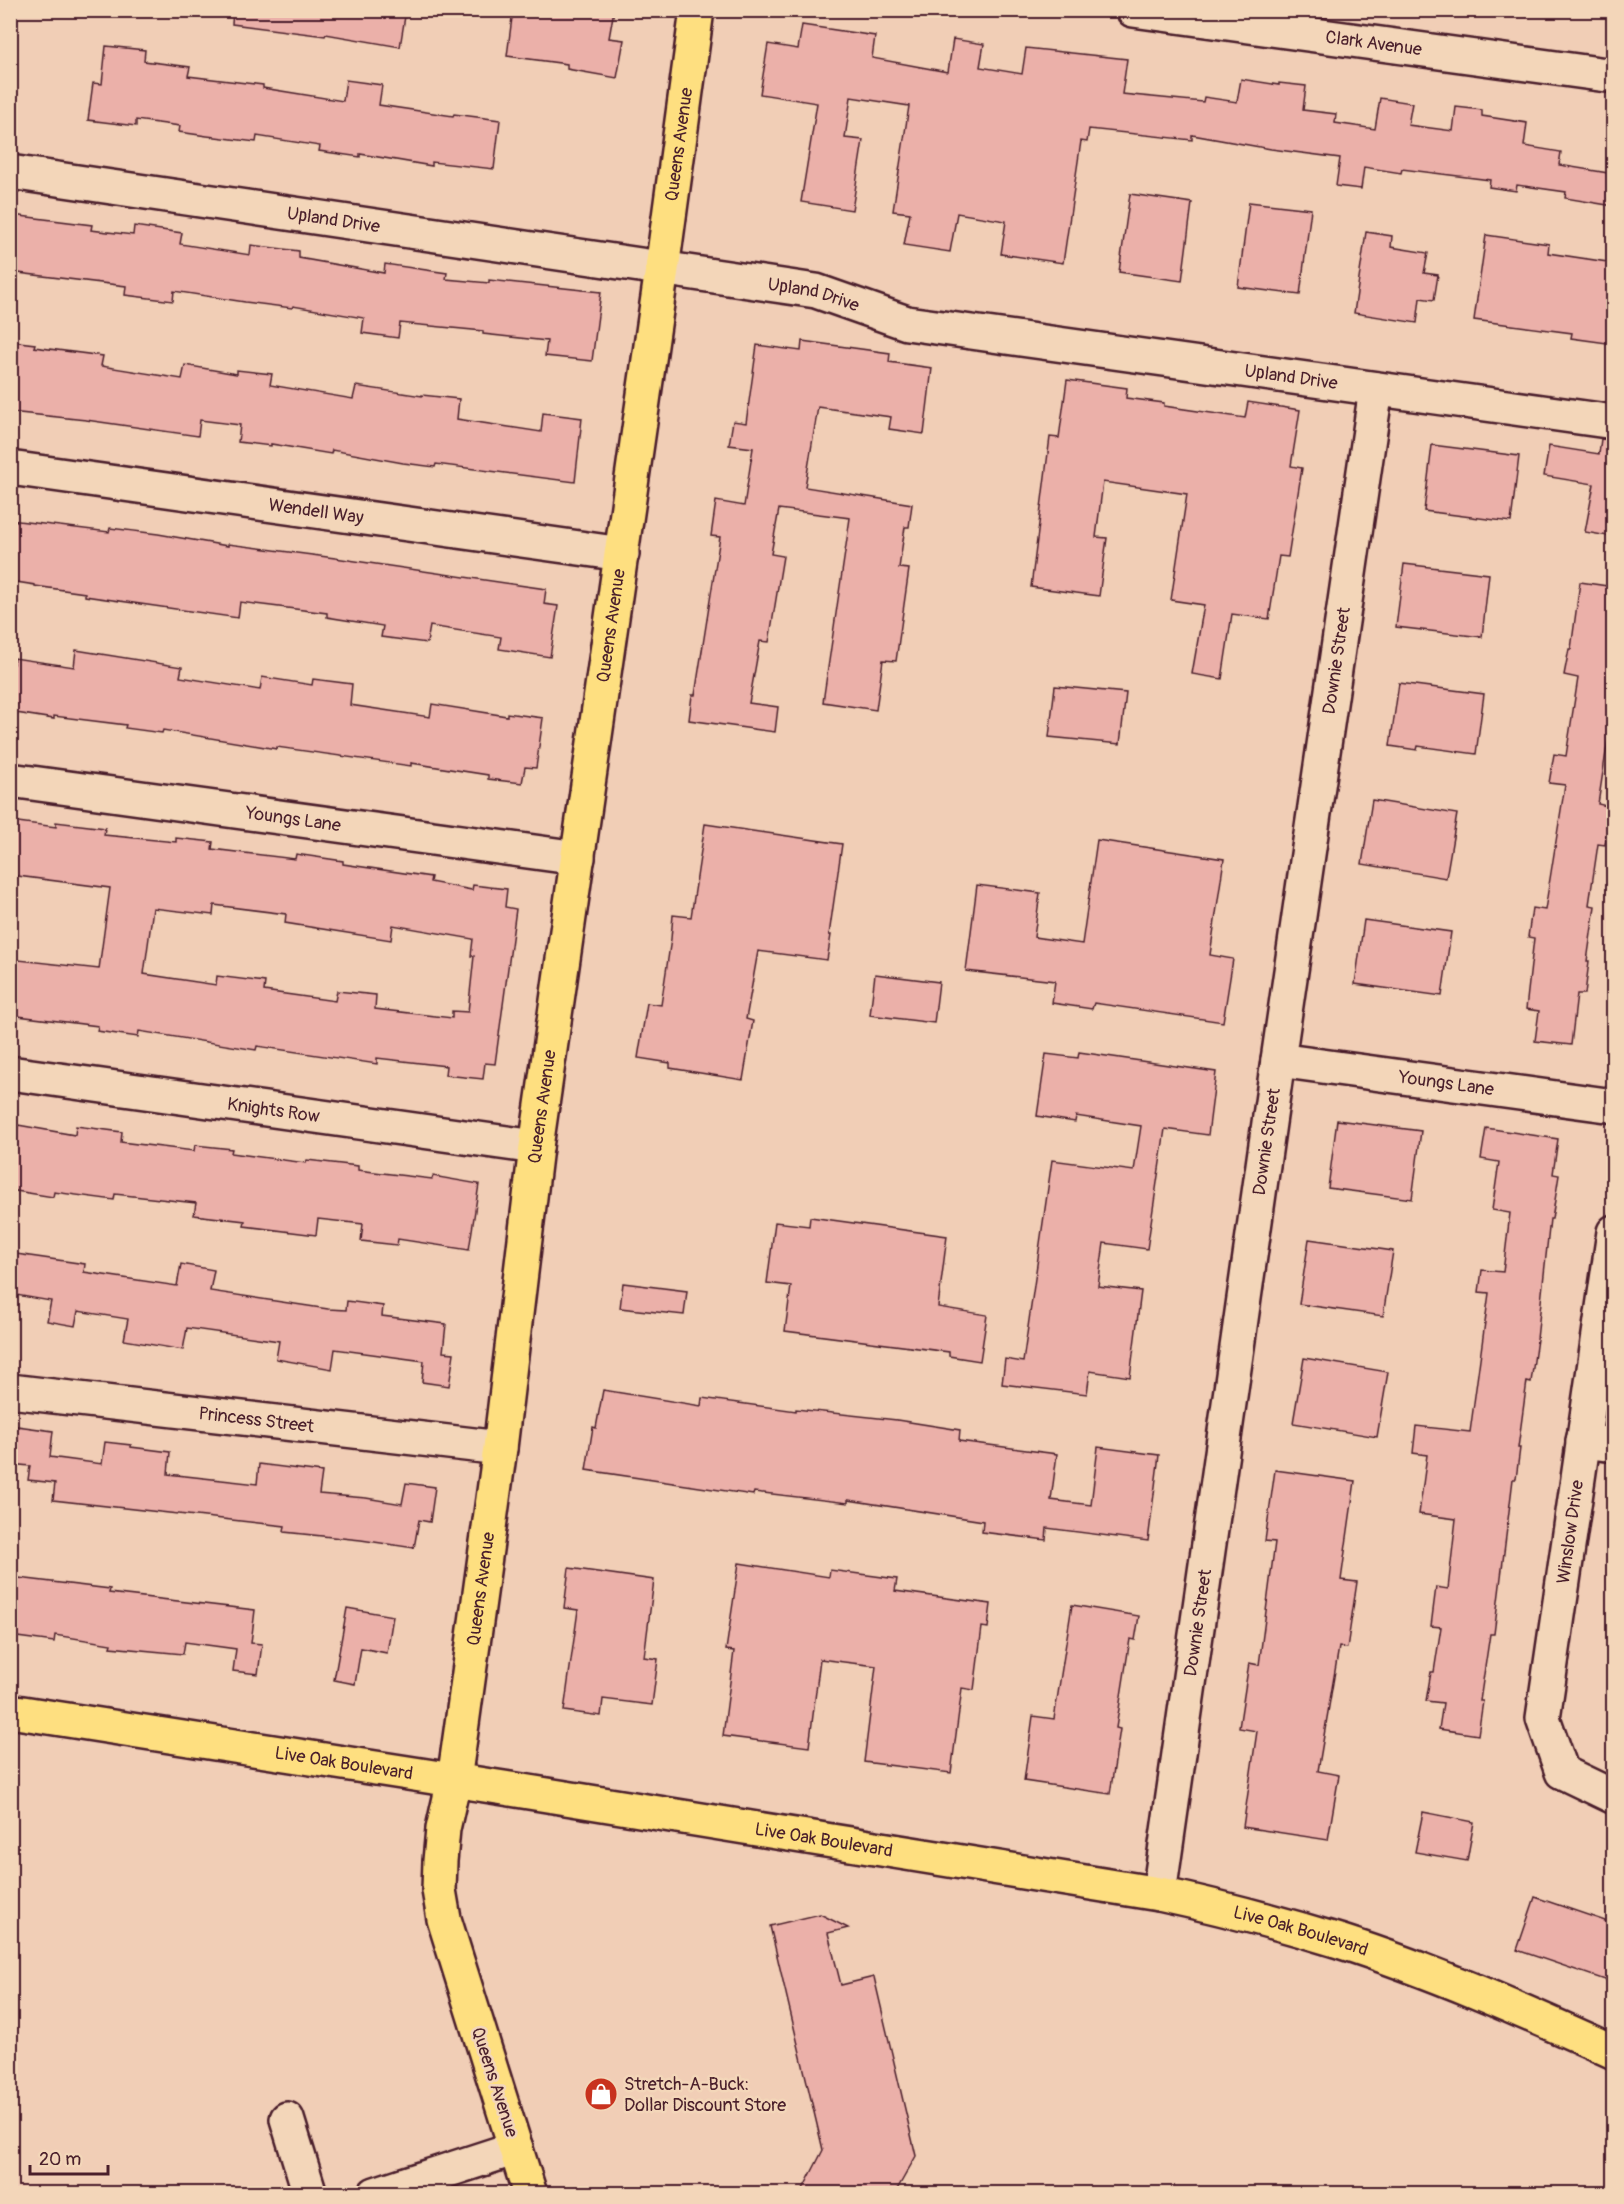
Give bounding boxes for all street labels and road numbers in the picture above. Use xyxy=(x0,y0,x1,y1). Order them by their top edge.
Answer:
street label: Clark Avenue xyxy=(1324,26,1423,62)
street label: Queens Avenue xyxy=(660,86,698,203)
street label: Upland Drive xyxy=(285,202,382,239)
street label: Upland Drive xyxy=(766,273,862,317)
street label: Upland Drive xyxy=(1243,359,1339,395)
street label: Wendell Way xyxy=(267,493,365,530)
street label: Queens Avenue xyxy=(592,567,631,684)
street label: Downie Street xyxy=(1318,605,1356,716)
street label: Youngs Lane xyxy=(243,801,342,837)
street label: Queens Avenue xyxy=(523,1048,562,1165)
street label: Youngs Lane xyxy=(1396,1066,1496,1101)
street label: Downie Street xyxy=(1248,1086,1286,1197)
street label: Knights Row xyxy=(226,1093,321,1128)
street label: Princess Street xyxy=(197,1402,316,1438)
street label: Winslow Drive xyxy=(1552,1479,1589,1585)
street label: Queens Avenue xyxy=(462,1530,500,1647)
street label: Downie Street xyxy=(1179,1567,1217,1678)
street label: Live Oak Boulevard xyxy=(273,1741,415,1786)
street label: Live Oak Boulevard xyxy=(753,1818,895,1863)
street label: Live Oak Boulevard xyxy=(1231,1901,1371,1962)
street label: Queens Avenue xyxy=(466,2024,523,2140)

